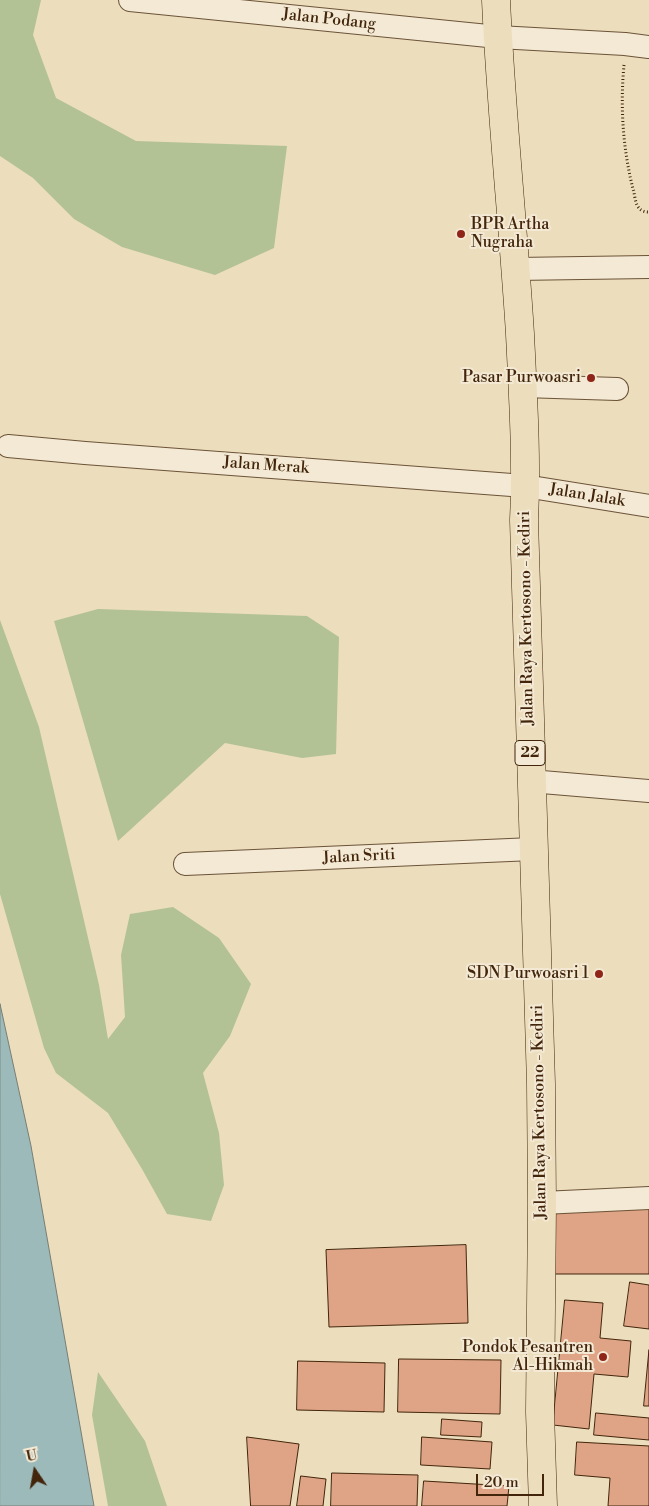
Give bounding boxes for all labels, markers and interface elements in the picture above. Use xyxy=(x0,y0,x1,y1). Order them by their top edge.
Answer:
street label: Jalan Podang xyxy=(281,6,377,34)
place label: BPR Artha Nugraha xyxy=(471,215,549,253)
marker: BPR Artha Nugraha xyxy=(455,228,467,240)
place label: Pasar Purwoasri xyxy=(462,368,581,388)
marker: Pasar Purwoasri xyxy=(585,372,597,384)
street label: Jalan Merak xyxy=(222,453,310,479)
street label: Jalan Jalak xyxy=(548,481,626,511)
street label: Jalan Raya Kertosono - Kediri xyxy=(516,511,538,725)
road number: 22 xyxy=(515,740,545,766)
street label: Jalan Sriti xyxy=(322,846,396,868)
place label: SDN Purwoasri 1 xyxy=(467,964,589,984)
marker: SDN Purwoasri 1 xyxy=(593,968,605,980)
street label: Jalan Raya Kertosono - Kediri xyxy=(529,1005,551,1219)
place label: Pondok Pesantren Al-Hikmah xyxy=(462,1338,593,1376)
marker: Pondok Pesantren Al-Hikmah xyxy=(597,1351,609,1363)
north arrow xyxy=(10,1446,60,1496)
text: U xyxy=(25,1446,39,1466)
scale bar xyxy=(479,1464,546,1496)
text: 20 m xyxy=(484,1473,519,1492)

